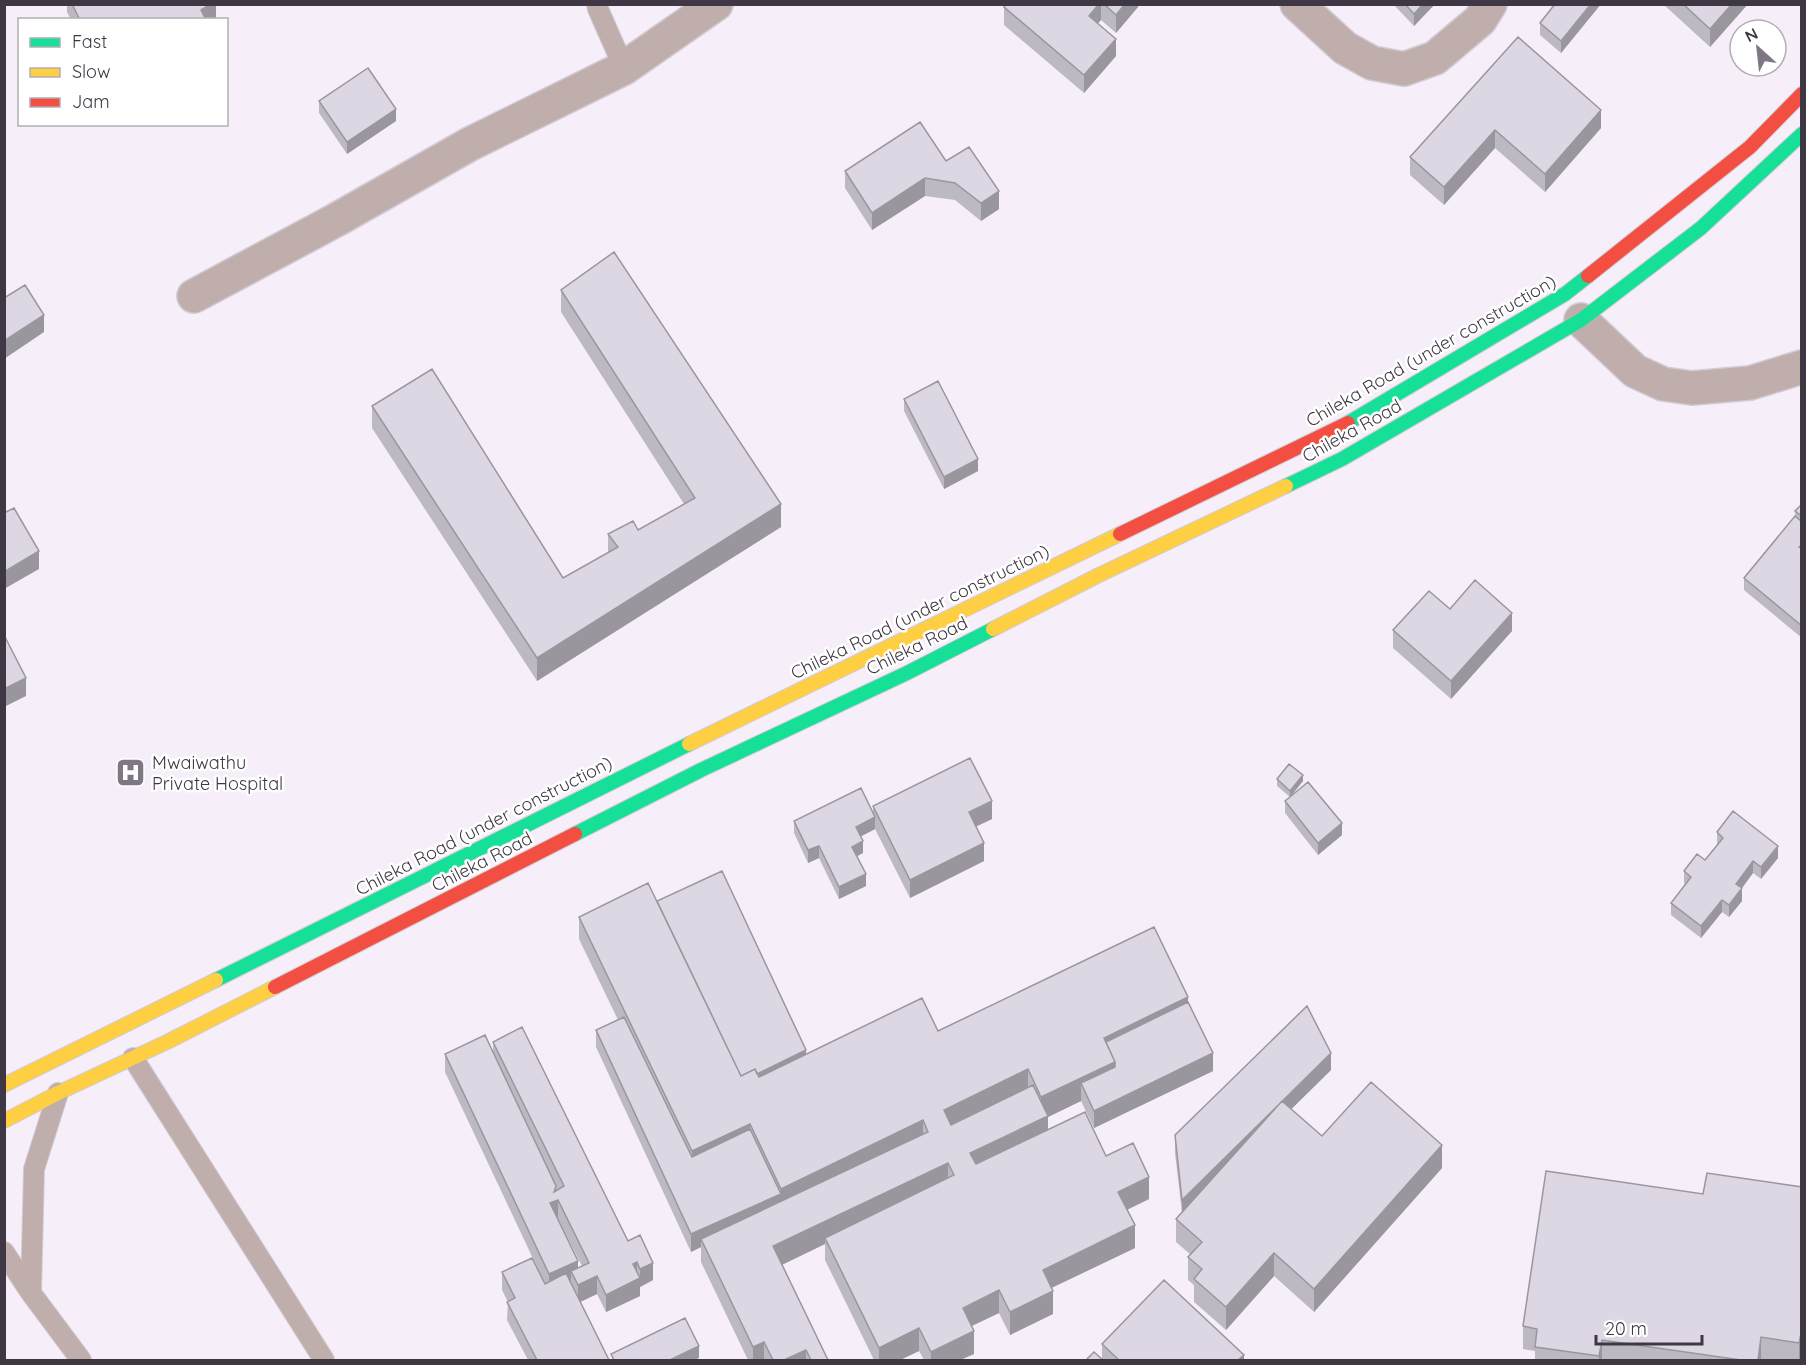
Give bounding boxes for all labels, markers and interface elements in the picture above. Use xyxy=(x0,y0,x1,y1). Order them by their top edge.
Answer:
legend xyxy=(18,18,228,126)
north arrow xyxy=(1728,18,1788,78)
text: N xyxy=(1741,23,1761,46)
text: Fast xyxy=(72,30,107,53)
text: Slow xyxy=(72,60,110,83)
text: Jam xyxy=(72,90,110,113)
street label: Chileka Road (under construction) xyxy=(1302,270,1560,432)
street label: Chileka Road xyxy=(1299,395,1405,467)
street label: Chileka Road (under construction) xyxy=(787,540,1053,684)
street label: Chileka Road xyxy=(863,612,971,680)
place label: Mwaiwathu Private Hospital xyxy=(152,751,283,795)
street label: Chileka Road (under construction) xyxy=(352,752,616,900)
hospital icon: Mwaiwathu Private Hospital xyxy=(115,757,147,789)
street label: Chileka Road xyxy=(428,827,536,897)
scale bar xyxy=(1596,1308,1702,1346)
text: 20 m xyxy=(1605,1317,1647,1340)

